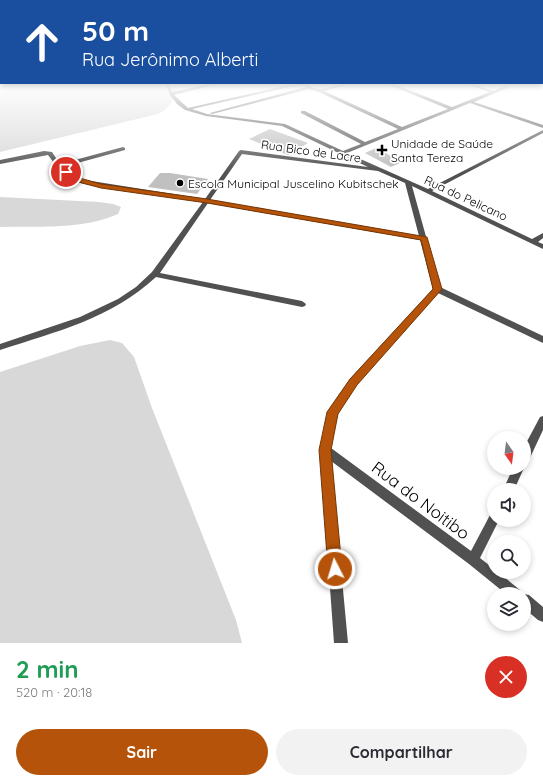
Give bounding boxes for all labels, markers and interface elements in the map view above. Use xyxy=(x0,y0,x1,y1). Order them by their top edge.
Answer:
text: 50 m xyxy=(82,13,149,48)
icon: ahead xyxy=(16,16,68,68)
text: Rua Jerônimo Alberti xyxy=(82,48,258,71)
place label: Unidade de Saúde Santa Tereza xyxy=(391,136,493,165)
street label: Rua Bico de Lacre xyxy=(260,137,362,165)
marker: Unidade de Saúde Santa Tereza xyxy=(376,144,388,156)
pin xyxy=(49,155,83,189)
icon: arrive xyxy=(55,161,77,183)
street label: Rua do Pelicano xyxy=(422,172,510,224)
place label: Escola Municipal Juscelino Kubitschek xyxy=(188,176,399,191)
marker: Escola Municipal Juscelino Kubitschek xyxy=(175,178,185,188)
north arrow xyxy=(487,431,531,475)
map controls xyxy=(487,431,531,631)
street label: Rua do Noitibo xyxy=(368,456,474,544)
button: sound xyxy=(487,483,531,527)
button: search xyxy=(487,535,531,579)
position arrow xyxy=(314,548,356,590)
button: layers xyxy=(487,587,531,631)
text: 2 min xyxy=(16,654,78,684)
button: close xyxy=(485,656,527,698)
text: 520 m · 20:18 xyxy=(16,684,92,700)
button: Sair xyxy=(16,729,268,775)
button: Compartilhar xyxy=(276,729,527,775)

